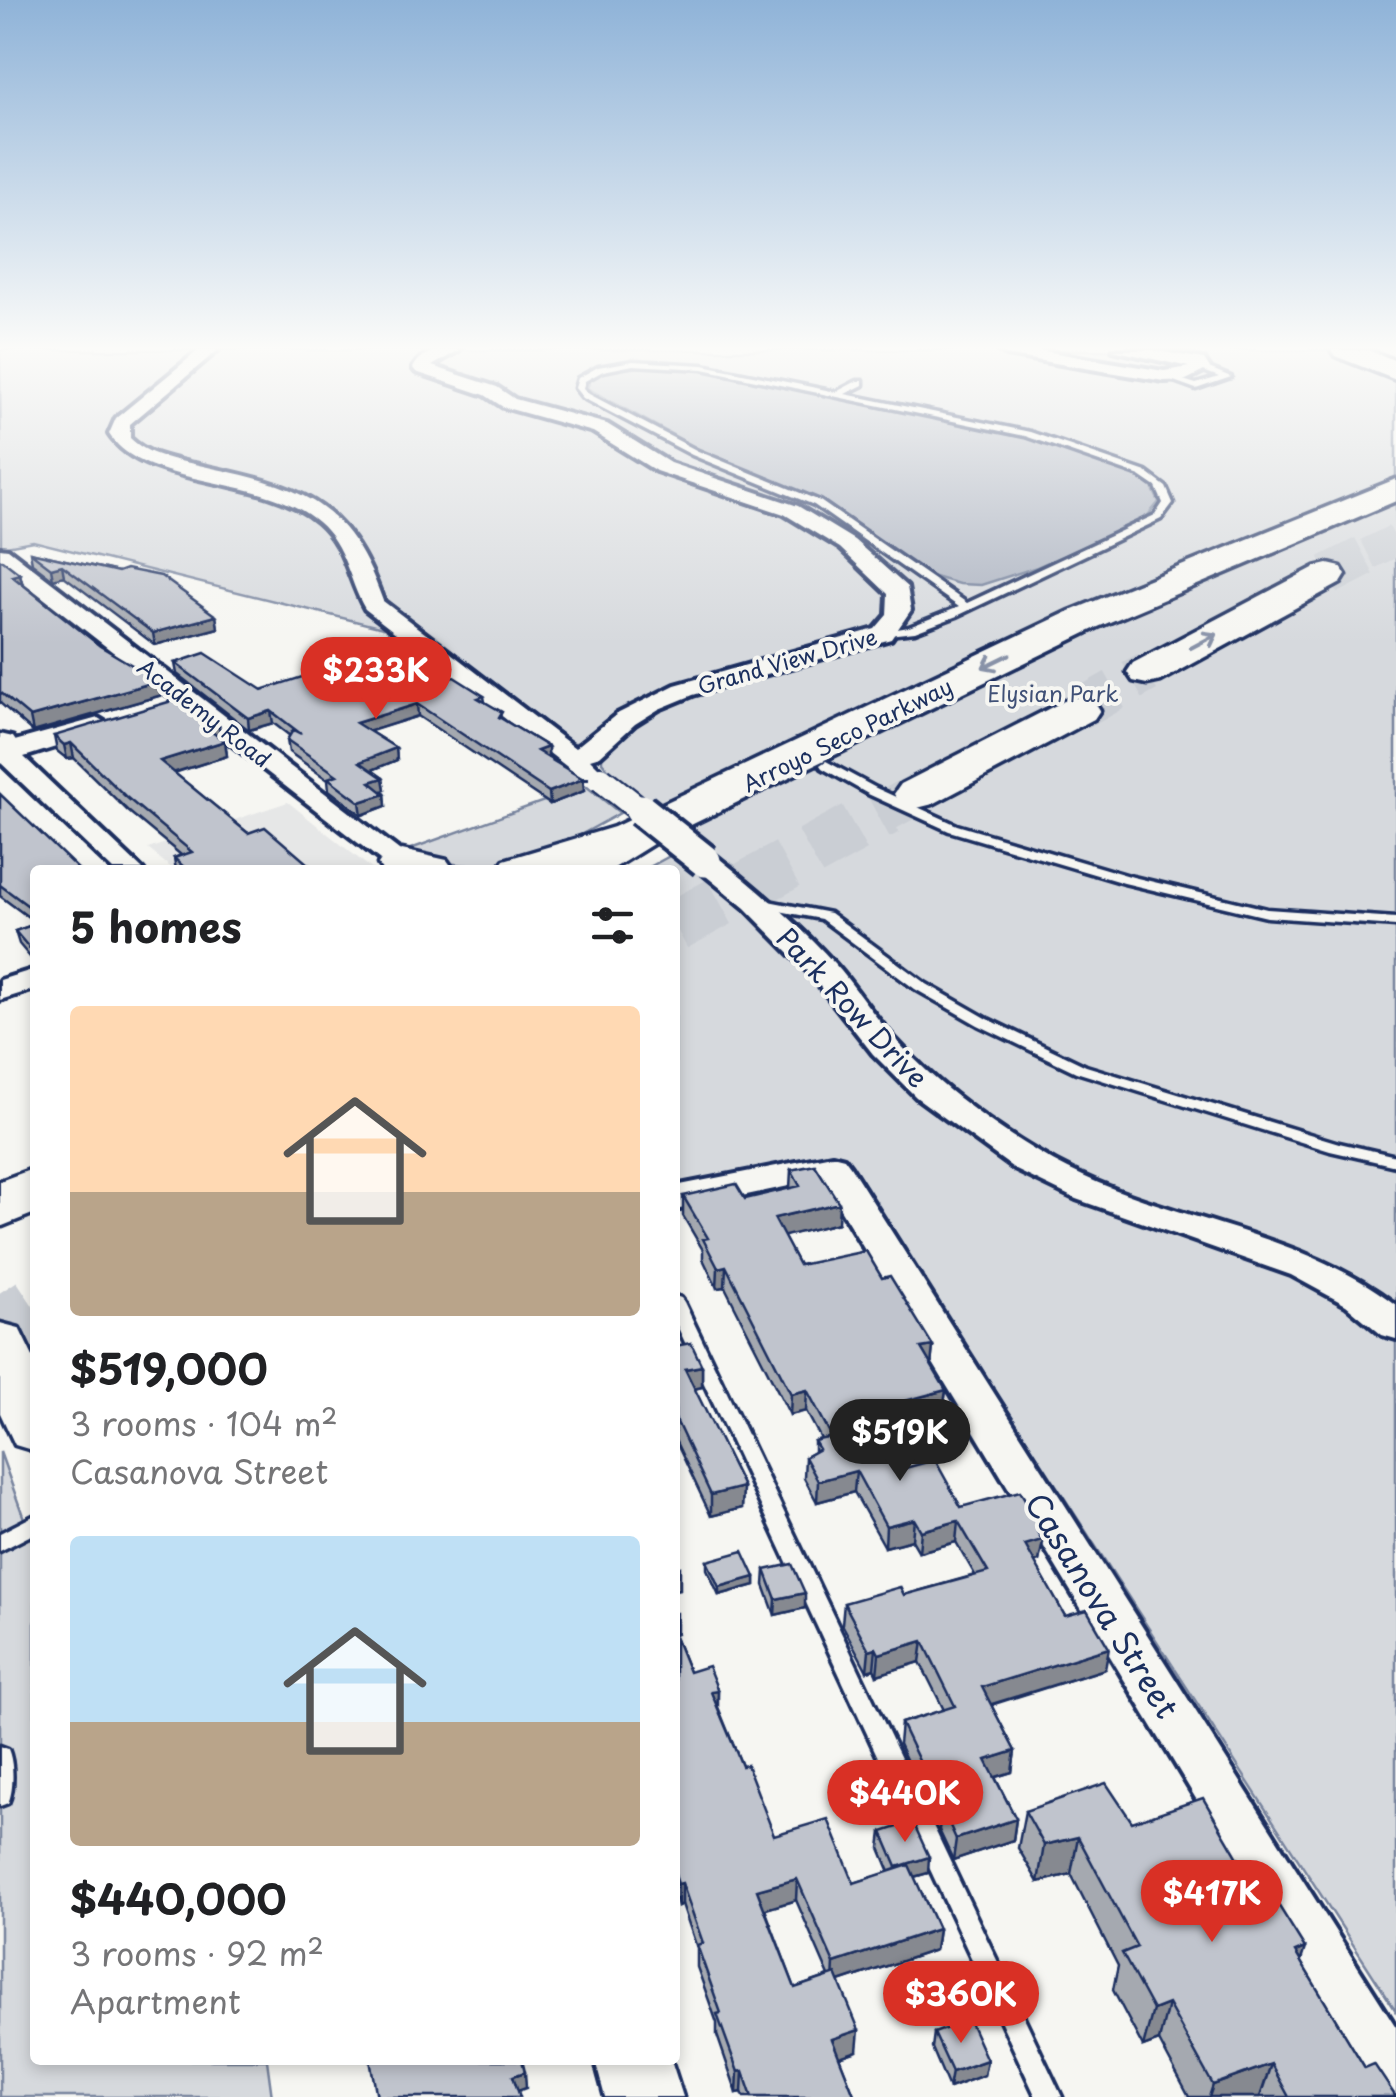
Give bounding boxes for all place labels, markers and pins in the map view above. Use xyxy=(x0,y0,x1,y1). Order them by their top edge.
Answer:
pin: $233K xyxy=(306,637,446,722)
pin: $519K xyxy=(830,1399,970,1484)
pin: $440K xyxy=(835,1760,975,1845)
pin: $417K xyxy=(1142,1860,1282,1945)
pin: $360K xyxy=(891,1961,1031,2046)

